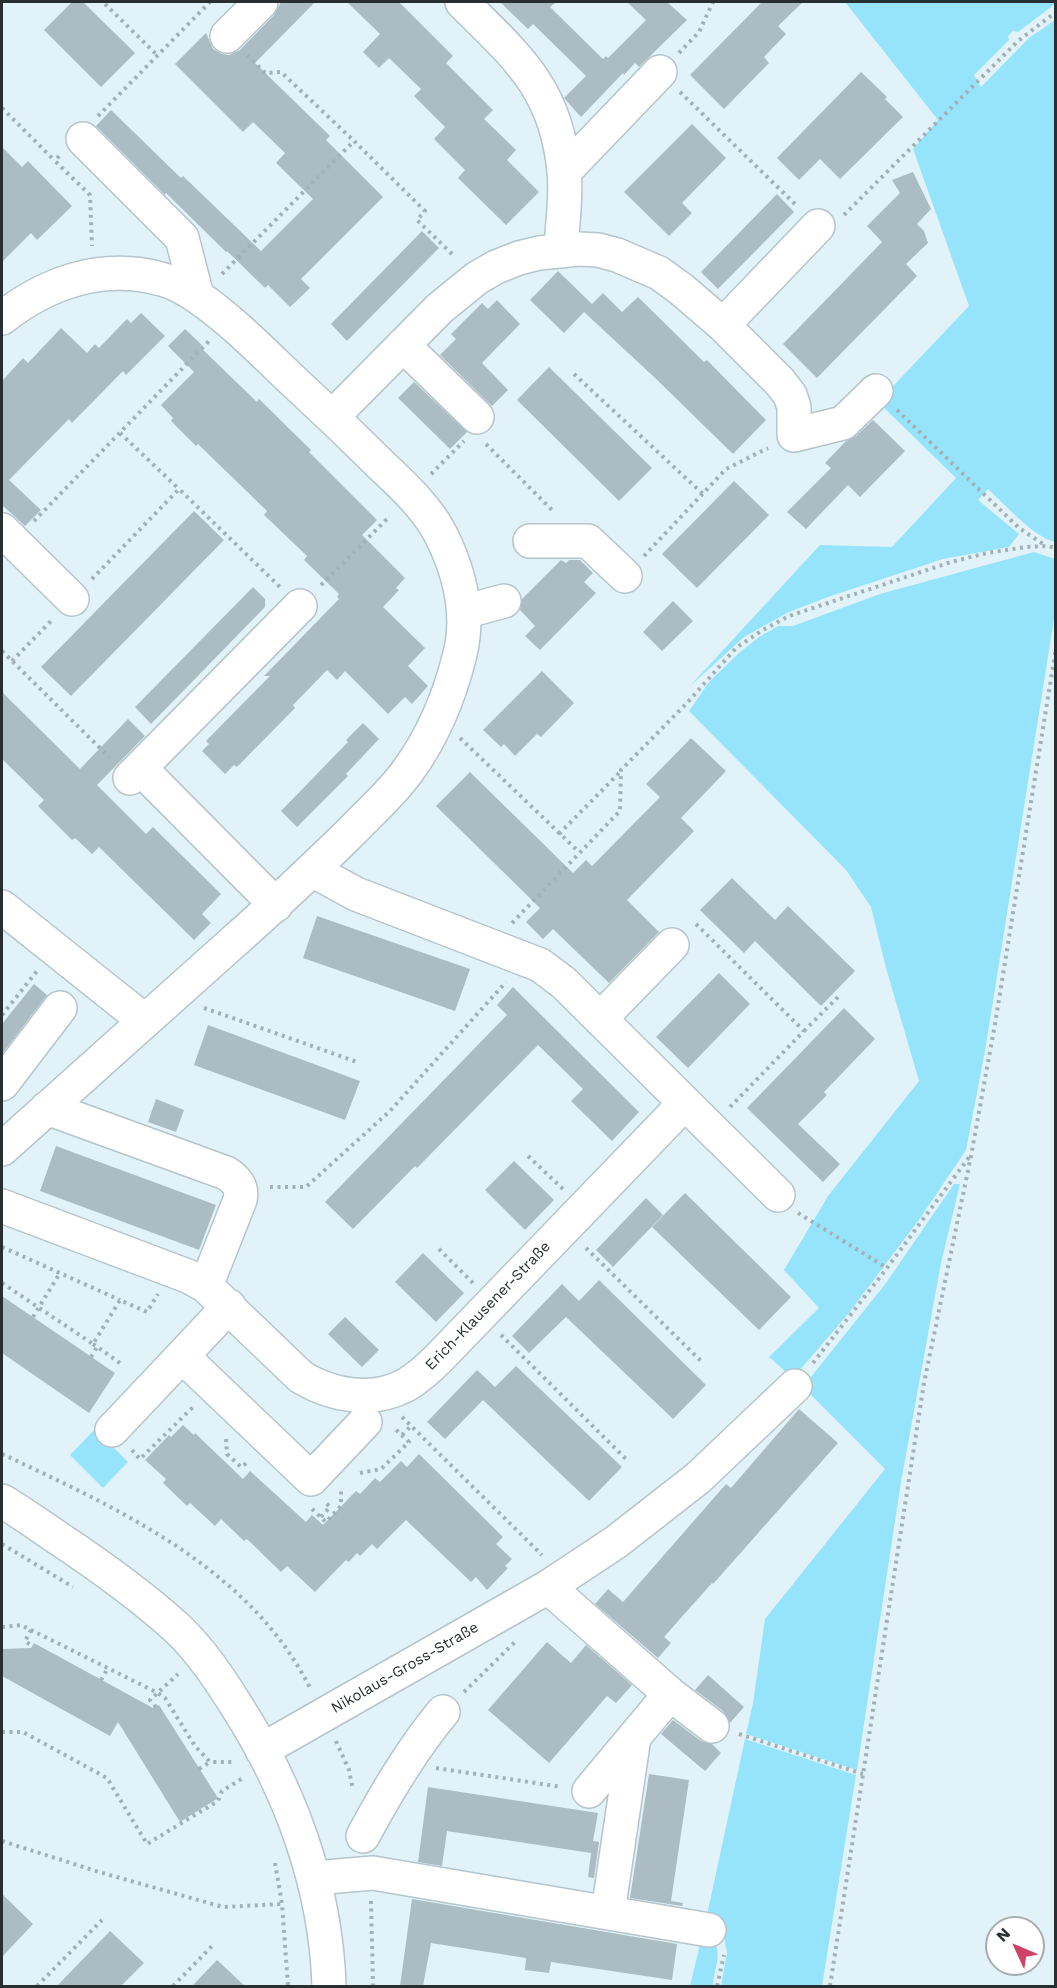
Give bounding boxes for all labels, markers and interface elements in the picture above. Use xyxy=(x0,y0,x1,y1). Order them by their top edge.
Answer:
street label: Erich-Klausener-Straße xyxy=(422,1238,554,1374)
street label: Nikolaus-Gross-Straße xyxy=(328,1618,482,1718)
north arrow xyxy=(985,1916,1045,1976)
text: N xyxy=(992,1924,1014,1945)

